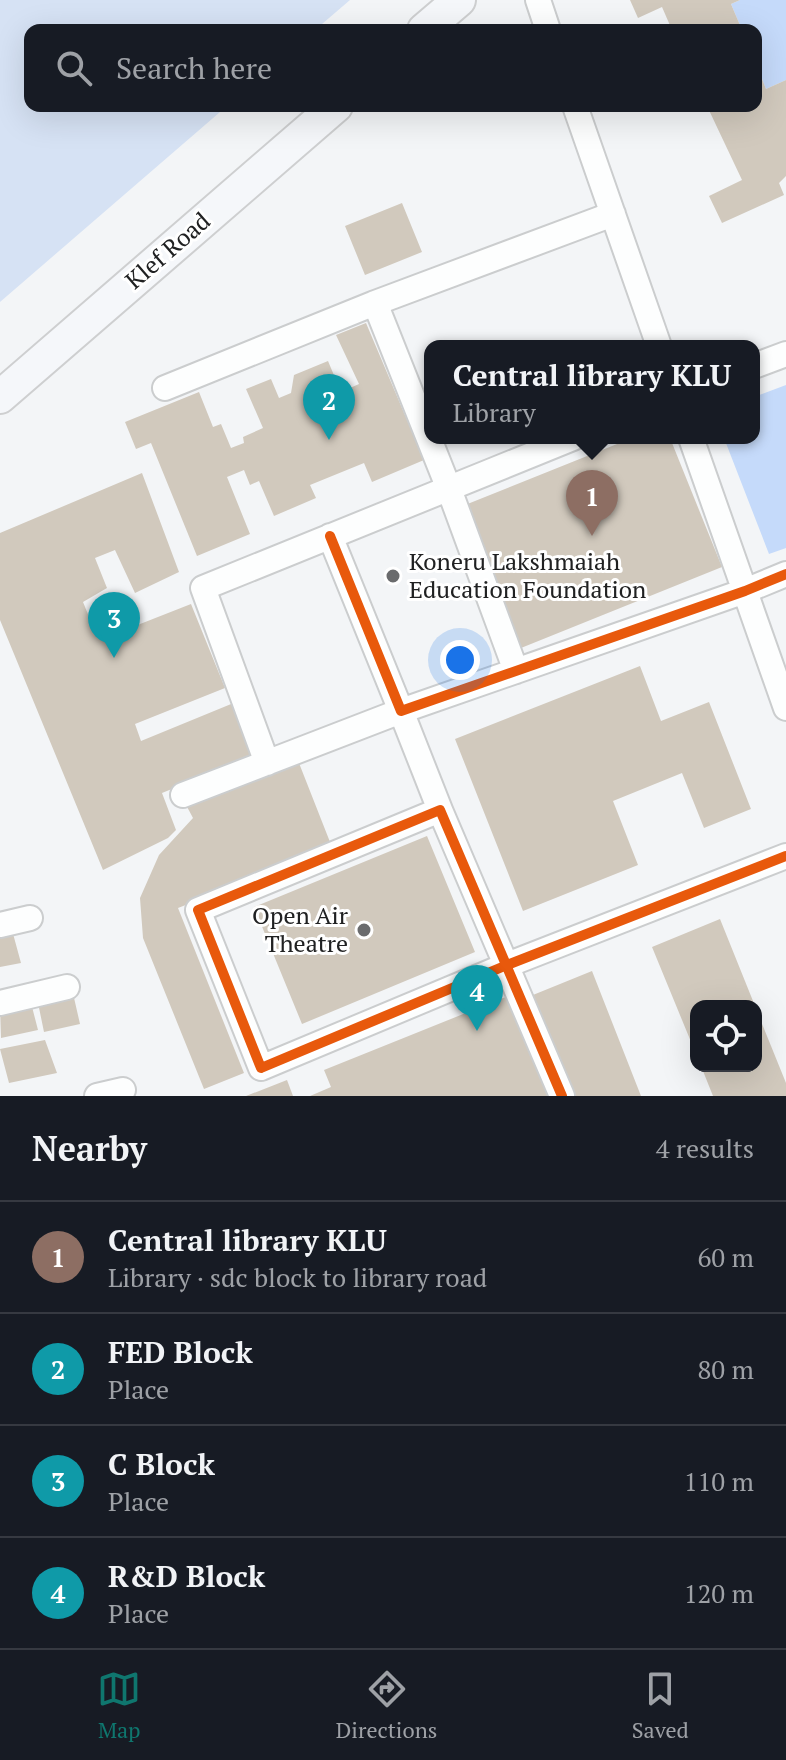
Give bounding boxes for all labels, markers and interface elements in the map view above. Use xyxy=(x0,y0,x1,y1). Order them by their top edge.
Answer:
search box xyxy=(24,24,762,112)
icon: search xyxy=(52,46,96,90)
text: Search here xyxy=(116,48,272,88)
street label: Klef Road xyxy=(118,205,216,296)
popup xyxy=(424,340,760,444)
text: Central library KLU xyxy=(453,355,731,395)
pin: 2 xyxy=(303,374,355,440)
text: Library xyxy=(453,395,536,429)
pin: 1 xyxy=(566,470,618,536)
place label: Koneru Lakshmaiah Education Foundation xyxy=(409,545,646,605)
marker: Koneru Lakshmaiah Education Foundation xyxy=(384,567,402,585)
pin: 3 xyxy=(88,592,140,658)
your location xyxy=(440,640,480,680)
place label: Open Air Theatre xyxy=(252,899,349,959)
marker: Open Air Theatre xyxy=(355,921,373,939)
pin: 4 xyxy=(451,965,503,1031)
map controls xyxy=(690,1000,762,1072)
button: locate xyxy=(690,1000,762,1072)
text: Nearby xyxy=(32,1126,147,1171)
text: 4 results xyxy=(656,1131,754,1165)
text: Central library KLU xyxy=(108,1220,387,1260)
text: 1 xyxy=(51,1240,65,1274)
text: 60 m xyxy=(698,1240,754,1274)
text: Library · sdc block to library road xyxy=(108,1260,487,1294)
text: FED Block xyxy=(108,1332,253,1372)
text: 2 xyxy=(51,1352,65,1386)
text: 80 m xyxy=(698,1352,754,1386)
text: Place xyxy=(108,1372,169,1406)
text: C Block xyxy=(108,1444,215,1484)
text: 3 xyxy=(51,1464,65,1498)
text: 110 m xyxy=(684,1464,754,1498)
text: Place xyxy=(108,1484,169,1518)
text: R&D Block xyxy=(108,1556,265,1596)
text: 4 xyxy=(51,1576,65,1610)
text: 120 m xyxy=(684,1576,754,1610)
text: Place xyxy=(108,1596,169,1630)
tab: Map xyxy=(97,1667,141,1744)
tab: Directions xyxy=(336,1667,437,1744)
tab: Saved xyxy=(632,1667,689,1744)

